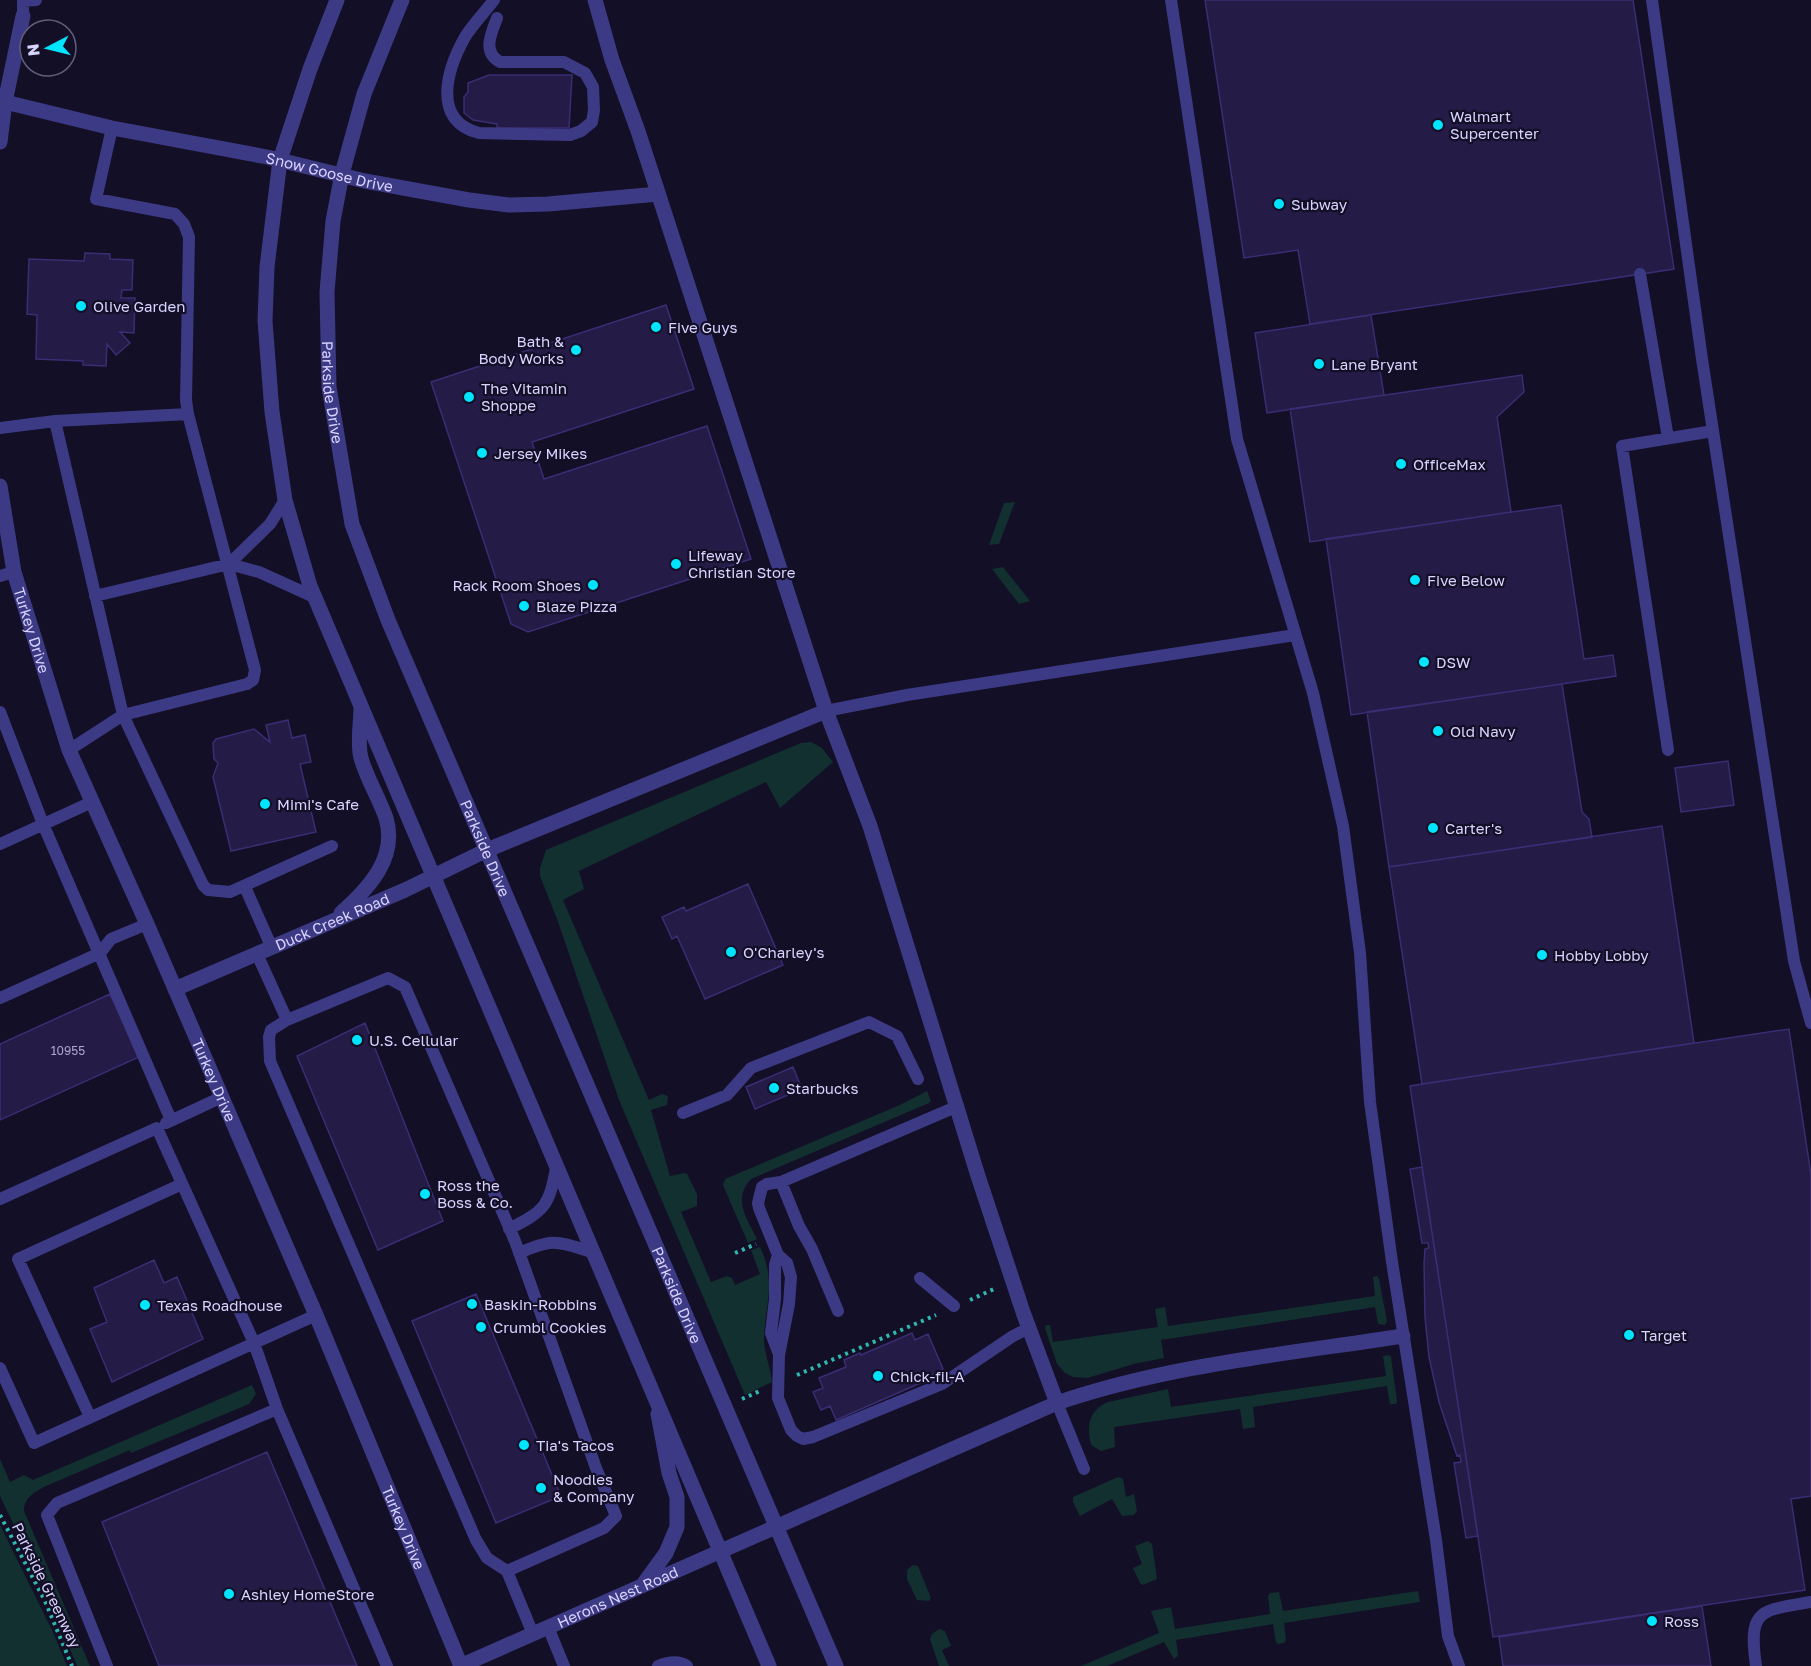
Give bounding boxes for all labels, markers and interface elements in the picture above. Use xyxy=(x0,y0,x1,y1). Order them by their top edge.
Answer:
north arrow xyxy=(18,18,78,78)
text: N xyxy=(22,43,44,57)
place label: Walmart Supercenter xyxy=(1450,107,1539,142)
marker: Walmart Supercenter xyxy=(1431,118,1445,132)
street label: Snow Goose Drive xyxy=(264,148,395,195)
place label: Subway xyxy=(1291,195,1348,213)
marker: Subway xyxy=(1272,197,1286,211)
place label: Olive Garden xyxy=(93,297,185,315)
marker: Olive Garden xyxy=(74,299,88,313)
place label: Five Guys xyxy=(668,318,738,336)
marker: Five Guys xyxy=(649,320,663,334)
place label: Bath & Body Works xyxy=(478,332,564,367)
street label: Parkside Drive xyxy=(319,341,347,445)
marker: Bath & Body Works xyxy=(569,343,583,357)
place label: Lane Bryant xyxy=(1331,355,1418,373)
marker: Lane Bryant xyxy=(1312,357,1326,371)
place label: The Vitamin Shoppe xyxy=(481,379,567,414)
marker: The Vitamin Shoppe xyxy=(462,390,476,404)
place label: Jersey Mikes xyxy=(494,444,587,462)
marker: Jersey Mikes xyxy=(475,446,489,460)
place label: OfficeMax xyxy=(1413,455,1486,473)
marker: OfficeMax xyxy=(1394,457,1408,471)
place label: Lifeway Christian Store xyxy=(688,546,796,581)
marker: Lifeway Christian Store xyxy=(669,557,683,571)
place label: Five Below xyxy=(1427,571,1505,589)
marker: Five Below xyxy=(1408,573,1422,587)
place label: Rack Room Shoes xyxy=(453,576,581,594)
marker: Rack Room Shoes xyxy=(586,578,600,592)
street label: Turkey Drive xyxy=(10,585,54,676)
place label: Blaze Pizza xyxy=(536,597,617,615)
marker: Blaze Pizza xyxy=(517,599,531,613)
place label: DSW xyxy=(1436,653,1470,671)
marker: DSW xyxy=(1417,655,1431,669)
place label: Old Navy xyxy=(1450,722,1516,740)
marker: Old Navy xyxy=(1431,724,1445,738)
place label: Mimi's Cafe xyxy=(277,795,359,813)
marker: Mimi's Cafe xyxy=(258,797,272,811)
street label: Parkside Drive xyxy=(457,797,514,899)
place label: Carter's xyxy=(1445,819,1502,837)
marker: Carter's xyxy=(1426,821,1440,835)
street label: Duck Creek Road xyxy=(272,889,392,954)
place label: O'Charley's xyxy=(743,943,825,961)
marker: O'Charley's xyxy=(724,945,738,959)
place label: Hobby Lobby xyxy=(1554,946,1649,964)
marker: Hobby Lobby xyxy=(1535,948,1549,962)
place label: U.S. Cellular xyxy=(369,1031,458,1049)
marker: U.S. Cellular xyxy=(350,1033,364,1047)
street label: Turkey Drive xyxy=(189,1036,240,1125)
house number: 10955 xyxy=(51,1043,85,1058)
place label: Starbucks xyxy=(786,1079,859,1097)
marker: Starbucks xyxy=(767,1081,781,1095)
place label: Ross the Boss & Co. xyxy=(437,1176,513,1211)
marker: Ross the Boss & Co. xyxy=(418,1187,432,1201)
street label: Parkside Drive xyxy=(648,1244,706,1346)
place label: Baskin-Robbins xyxy=(484,1295,597,1313)
place label: Texas Roadhouse xyxy=(157,1296,283,1314)
marker: Baskin-Robbins xyxy=(465,1297,479,1311)
marker: Texas Roadhouse xyxy=(138,1298,152,1312)
place label: Crumbl Cookies xyxy=(493,1318,607,1336)
marker: Crumbl Cookies xyxy=(474,1320,488,1334)
place label: Target xyxy=(1641,1326,1687,1344)
marker: Target xyxy=(1622,1328,1636,1342)
place label: Chick-fil-A xyxy=(890,1367,965,1385)
marker: Chick-fil-A xyxy=(871,1369,885,1383)
place label: Tia's Tacos xyxy=(536,1436,614,1454)
marker: Tia's Tacos xyxy=(517,1438,531,1452)
place label: Noodles & Company xyxy=(553,1470,635,1505)
marker: Noodles & Company xyxy=(534,1481,548,1495)
street label: Turkey Drive xyxy=(379,1483,429,1572)
street label: Parkside Greenway xyxy=(9,1519,85,1651)
street label: Herons Nest Road xyxy=(554,1562,681,1631)
place label: Ashley HomeStore xyxy=(241,1585,375,1603)
marker: Ashley HomeStore xyxy=(222,1587,236,1601)
place label: Ross xyxy=(1664,1612,1699,1630)
marker: Ross xyxy=(1645,1614,1659,1628)

